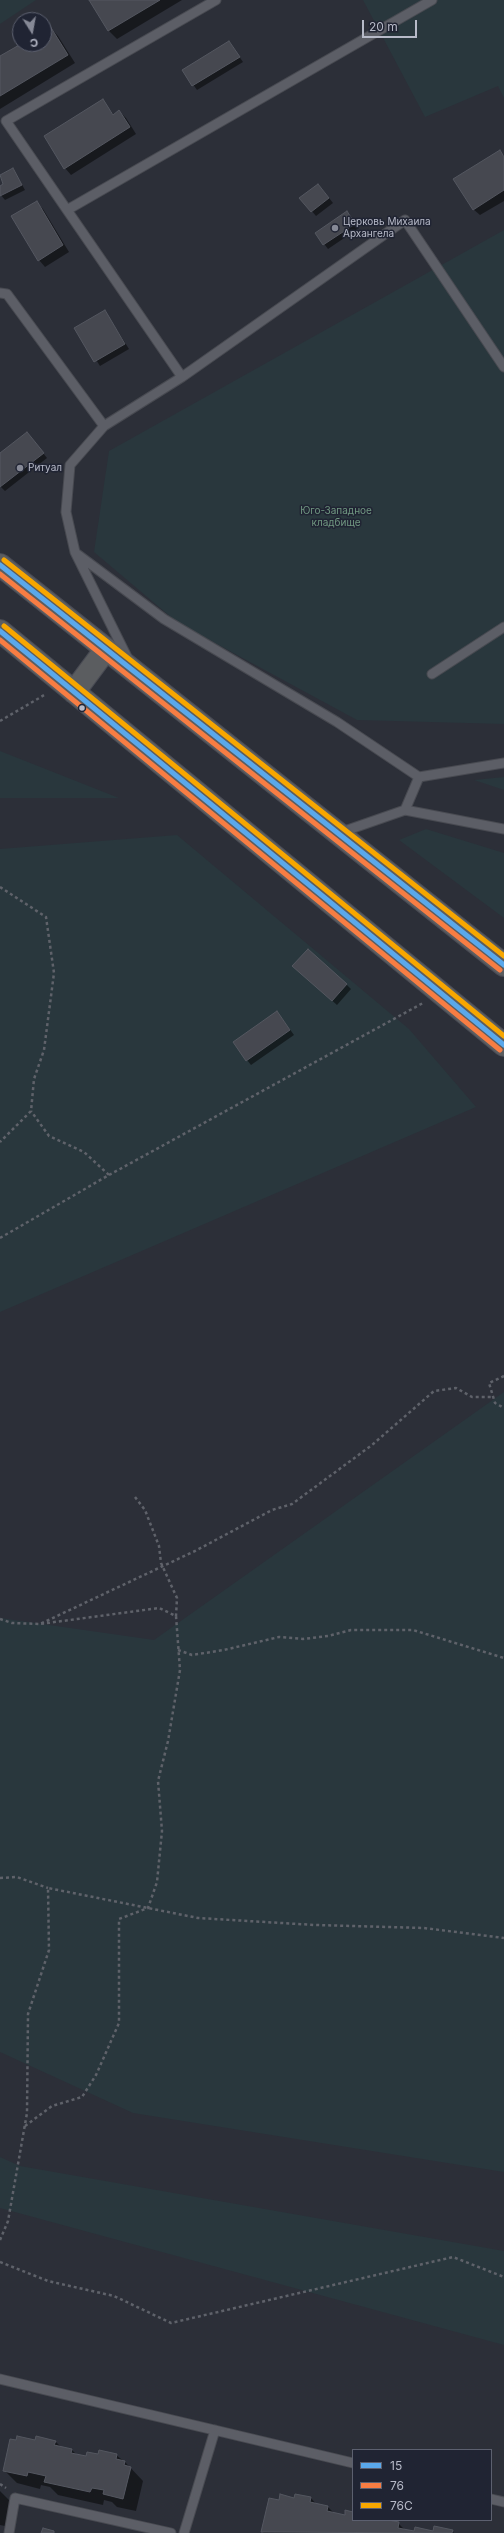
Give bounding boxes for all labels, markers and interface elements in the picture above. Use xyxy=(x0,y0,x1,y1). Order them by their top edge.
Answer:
north arrow xyxy=(12,12,52,52)
scale bar xyxy=(364,12,419,38)
text: 20 m xyxy=(369,19,398,34)
text: С xyxy=(29,35,39,50)
place label: Церковь Михаила Архангела xyxy=(343,216,431,240)
marker: Церковь Михаила Архангела xyxy=(330,223,340,233)
place label: Ритуал xyxy=(28,462,62,474)
marker: Ритуал xyxy=(15,463,25,473)
park label: Юго-Западное кладбище xyxy=(300,505,372,528)
unlabelled marker xyxy=(77,703,87,713)
legend xyxy=(352,2449,492,2521)
text: 15 xyxy=(390,2458,402,2473)
text: 76 xyxy=(390,2478,404,2493)
text: 76С xyxy=(390,2498,413,2513)

